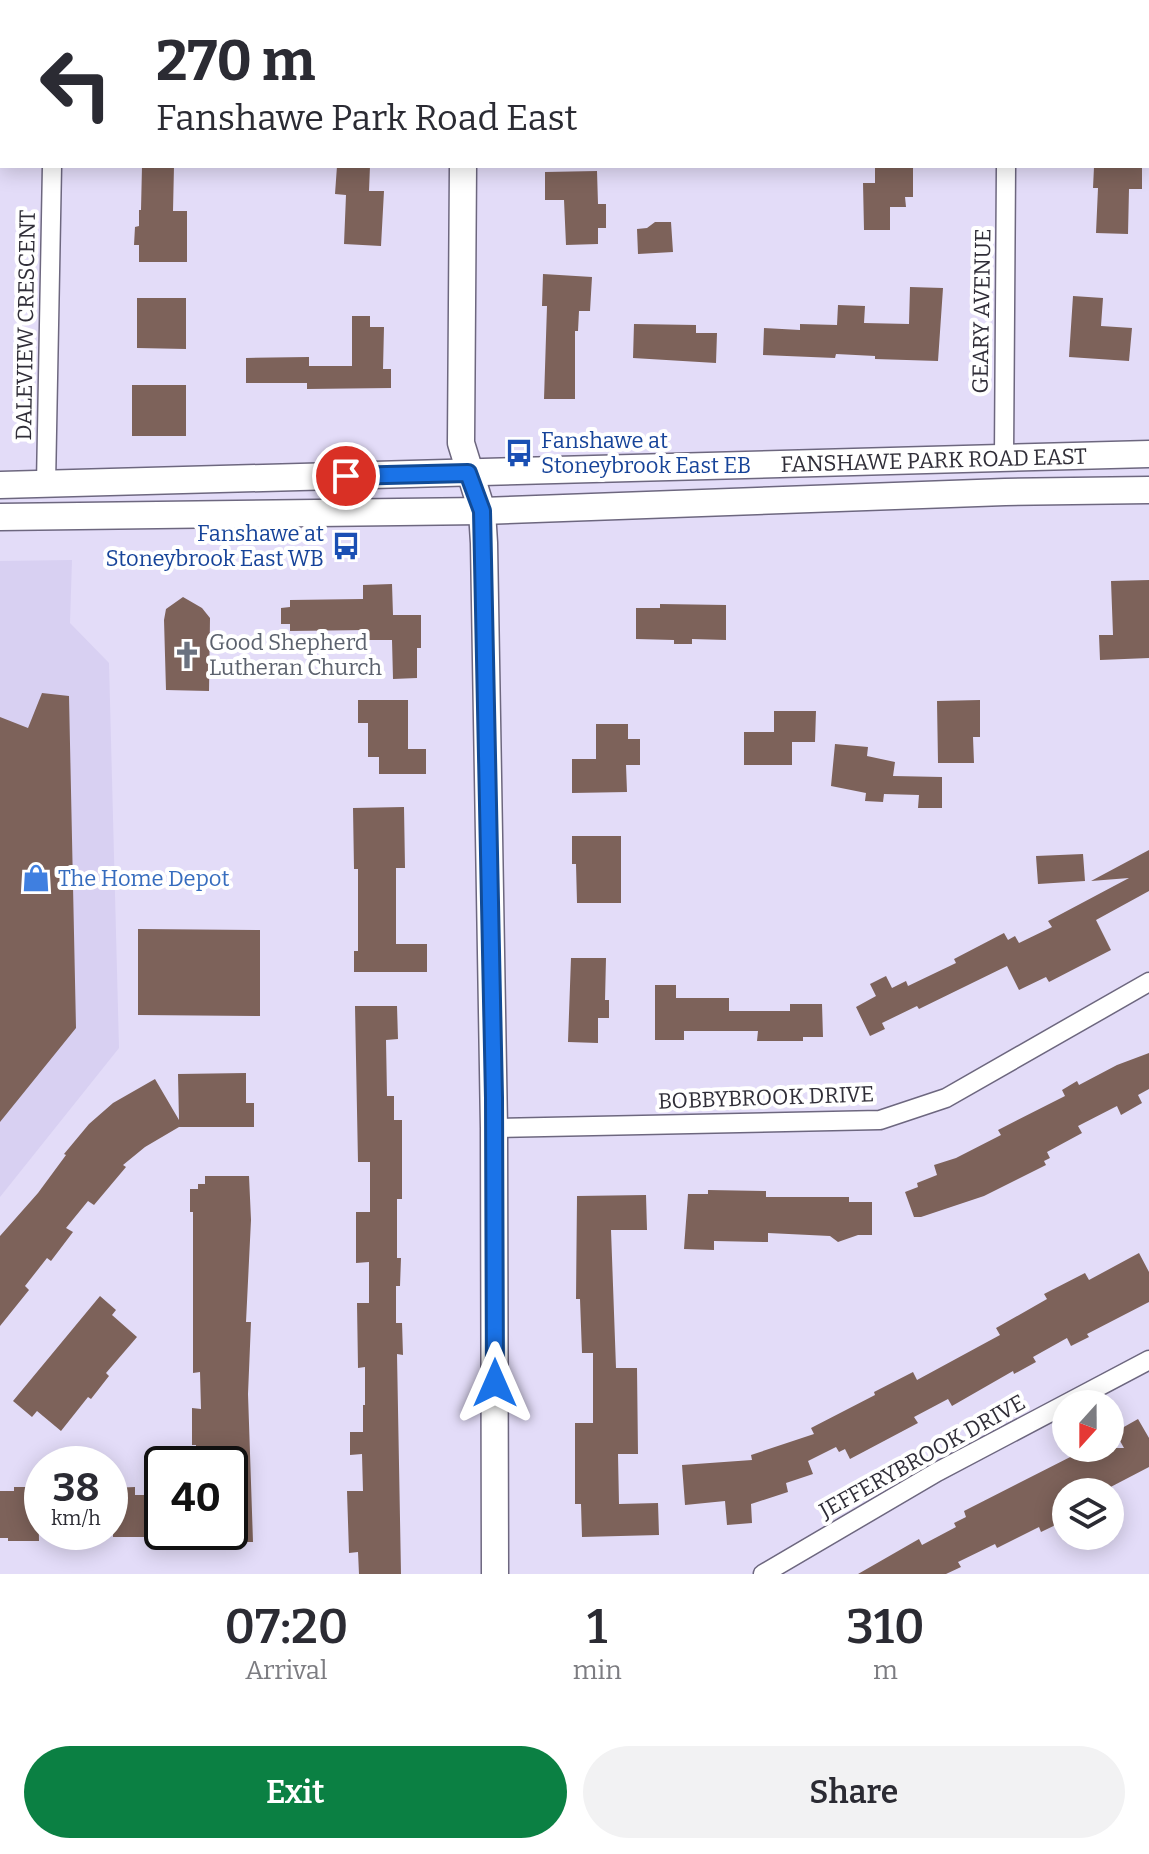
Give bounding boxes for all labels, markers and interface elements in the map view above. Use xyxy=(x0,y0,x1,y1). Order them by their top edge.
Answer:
text: 270 m xyxy=(156,28,316,95)
icon: left xyxy=(24,32,128,136)
text: Fanshawe Park Road East xyxy=(156,96,578,140)
street label: DALEVIEW CRESCENT xyxy=(10,209,41,441)
street label: GEARY AVENUE xyxy=(967,228,996,394)
place label: Fanshawe at Stoneybrook East EB xyxy=(541,427,751,479)
bus stop icon: Fanshawe at Stoneybrook East EB xyxy=(504,438,534,468)
pin xyxy=(312,442,380,510)
street label: FANSHAWE PARK ROAD EAST xyxy=(780,443,1087,478)
icon: arrive xyxy=(324,454,368,498)
place label: Fanshawe at Stoneybrook East WB xyxy=(105,520,324,572)
bus stop icon: Fanshawe at Stoneybrook East WB xyxy=(331,531,361,561)
place label: Good Shepherd Lutheran Church xyxy=(209,629,382,681)
church icon: Good Shepherd Lutheran Church xyxy=(172,640,202,670)
shop icon: The Home Depot xyxy=(21,863,51,893)
place label: The Home Depot xyxy=(58,865,229,892)
street label: BOBBYBROOK DRIVE xyxy=(657,1080,875,1115)
position arrow xyxy=(453,1341,537,1425)
street label: JEFFERYBROOK DRIVE xyxy=(814,1389,1030,1525)
north arrow xyxy=(1052,1390,1124,1462)
map controls xyxy=(1052,1390,1124,1550)
speed limit sign: 40 xyxy=(144,1446,248,1550)
text: 38 xyxy=(52,1464,100,1512)
button: layers xyxy=(1052,1478,1124,1550)
text: km/h xyxy=(51,1506,101,1530)
text: 07:20 xyxy=(224,1598,348,1656)
text: 1 xyxy=(587,1598,607,1656)
text: 310 xyxy=(846,1598,925,1656)
text: Arrival xyxy=(245,1655,328,1686)
text: min xyxy=(573,1655,622,1686)
text: m xyxy=(873,1655,898,1686)
button: Exit xyxy=(24,1746,567,1838)
button: Share xyxy=(583,1746,1125,1838)

